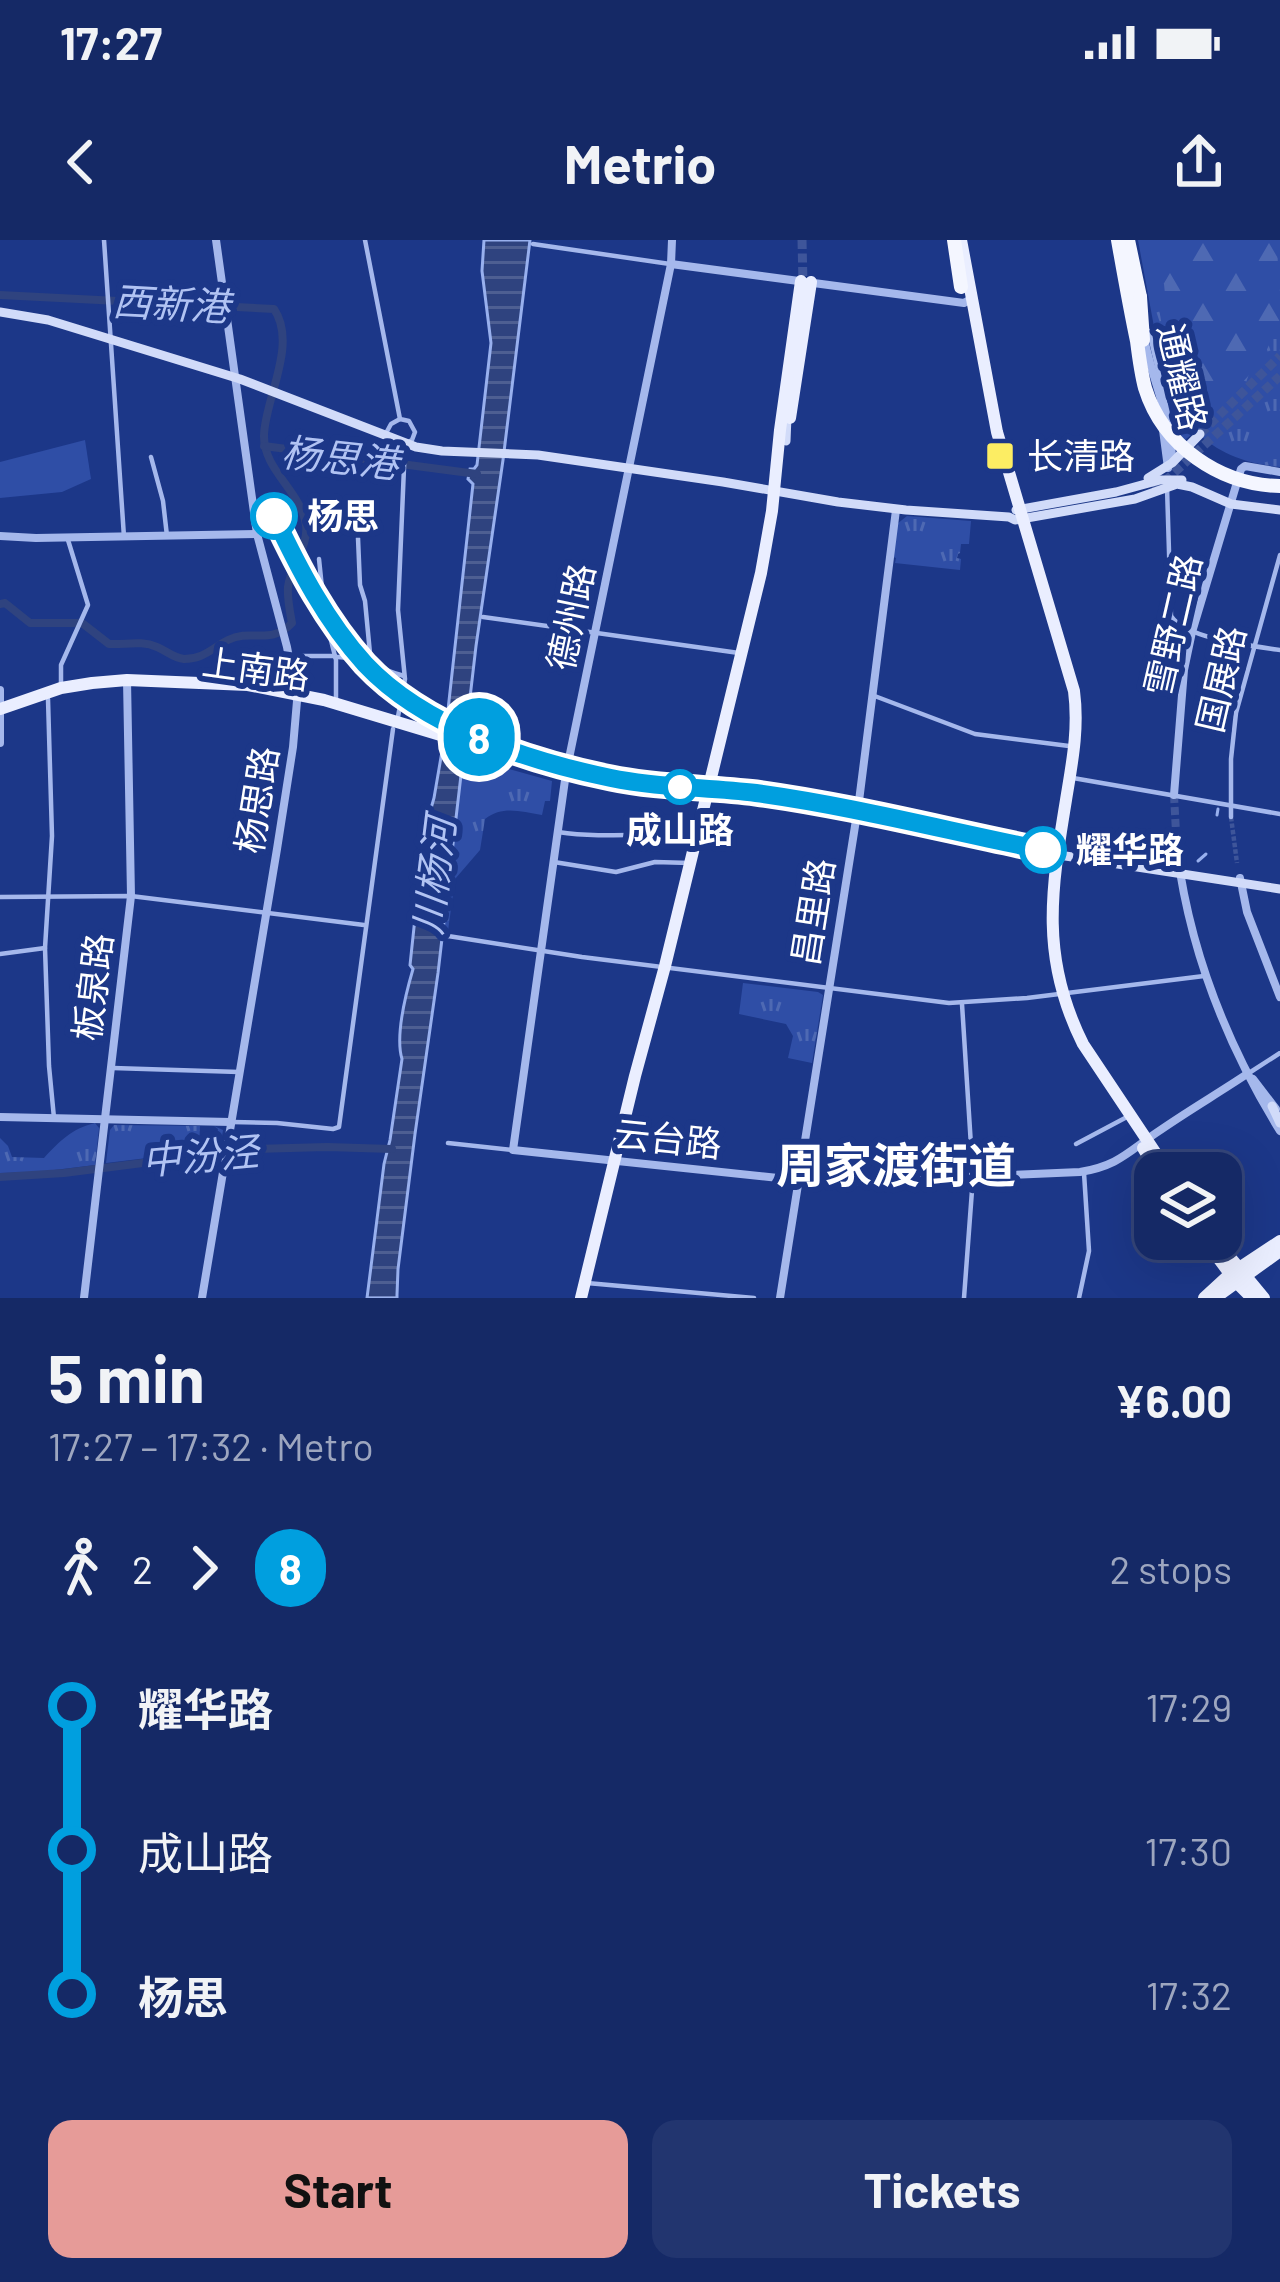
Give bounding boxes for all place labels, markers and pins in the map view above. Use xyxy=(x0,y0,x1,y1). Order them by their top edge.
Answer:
place label: 长清路 xyxy=(1027,433,1135,476)
marker: 长清路 xyxy=(984,440,1016,472)
place label: 杨思 xyxy=(307,493,379,536)
marker: 杨思 xyxy=(252,494,296,538)
marker: 成山路 xyxy=(664,771,696,803)
place label: 成山路 xyxy=(626,807,734,850)
place label: 耀华路 xyxy=(1076,827,1184,870)
marker: 耀华路 xyxy=(1021,828,1065,872)

